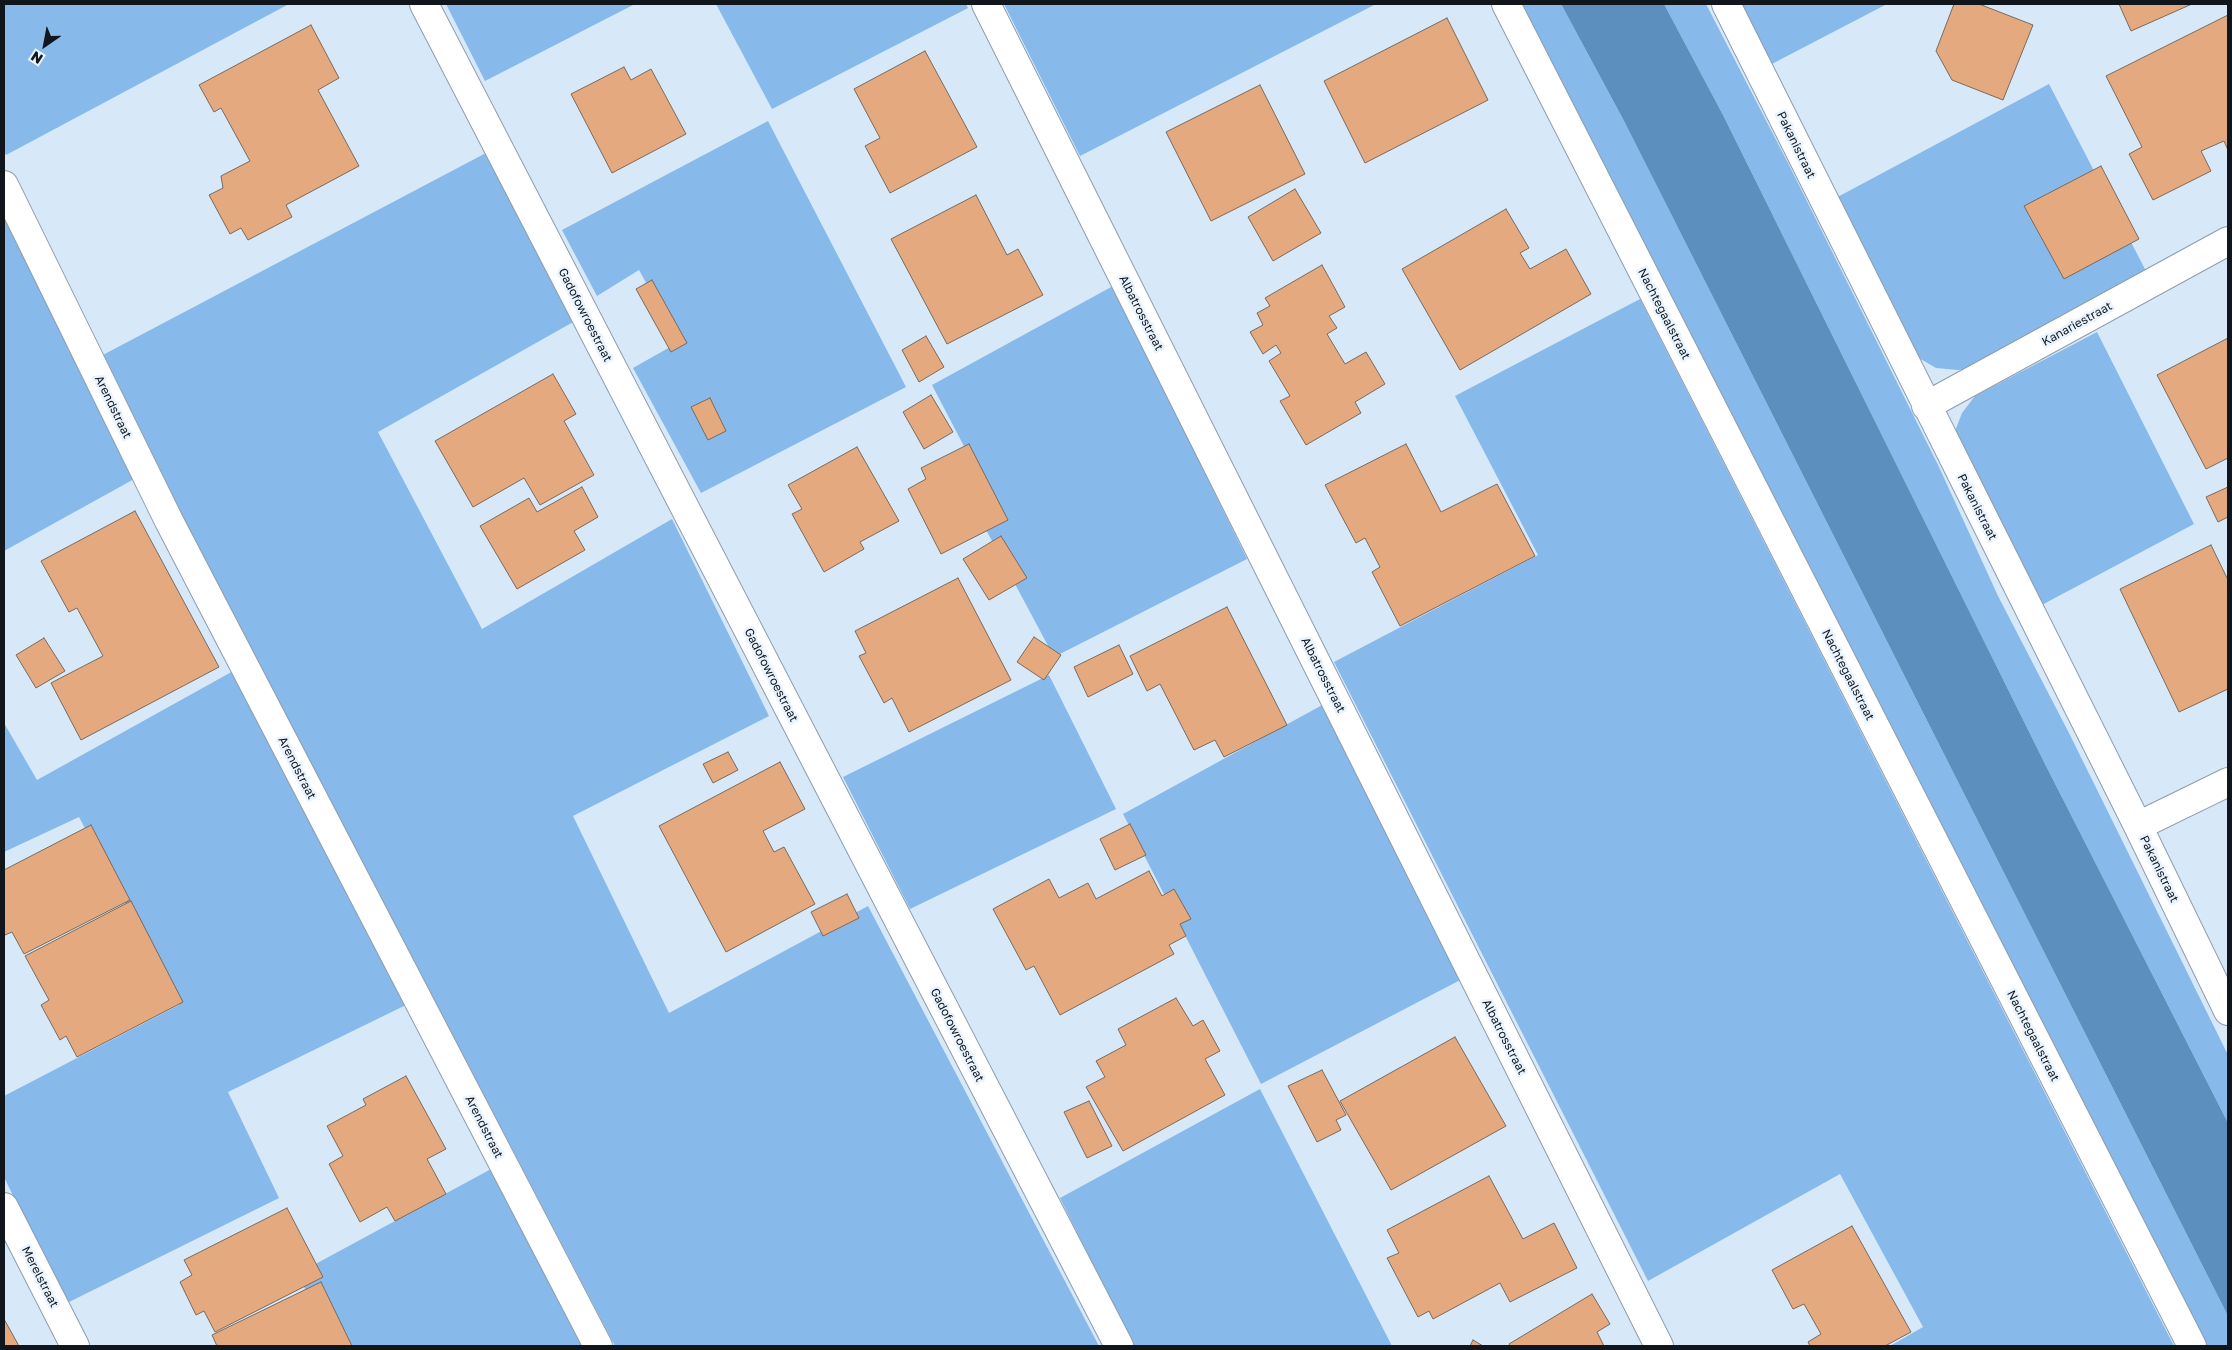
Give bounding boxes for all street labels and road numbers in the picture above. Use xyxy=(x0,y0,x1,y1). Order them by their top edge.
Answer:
street label: Pakanistraat xyxy=(1774,109,1818,181)
street label: Gadofowroestraat xyxy=(555,266,615,364)
street label: Nachtegaalstraat xyxy=(1635,266,1693,362)
street label: Albatrosstraat xyxy=(1116,273,1166,353)
street label: Kanariestraat xyxy=(2039,299,2115,349)
street label: Arendstraat xyxy=(92,373,134,441)
street label: Pakanistraat xyxy=(1954,471,2000,543)
street label: Gadofowroestraat xyxy=(741,626,801,724)
street label: Nachtegaalstraat xyxy=(1819,627,1877,723)
street label: Albatrosstraat xyxy=(1298,635,1348,715)
street label: Arendstraat xyxy=(275,734,319,802)
street label: Pakanistraat xyxy=(2137,833,2181,905)
street label: Gadofowroestraat xyxy=(927,986,987,1084)
street label: Nachtegaalstraat xyxy=(2004,988,2062,1084)
street label: Albatrosstraat xyxy=(1479,997,1529,1077)
street label: Arendstraat xyxy=(462,1093,506,1161)
street label: Merelstraat xyxy=(18,1244,62,1310)

